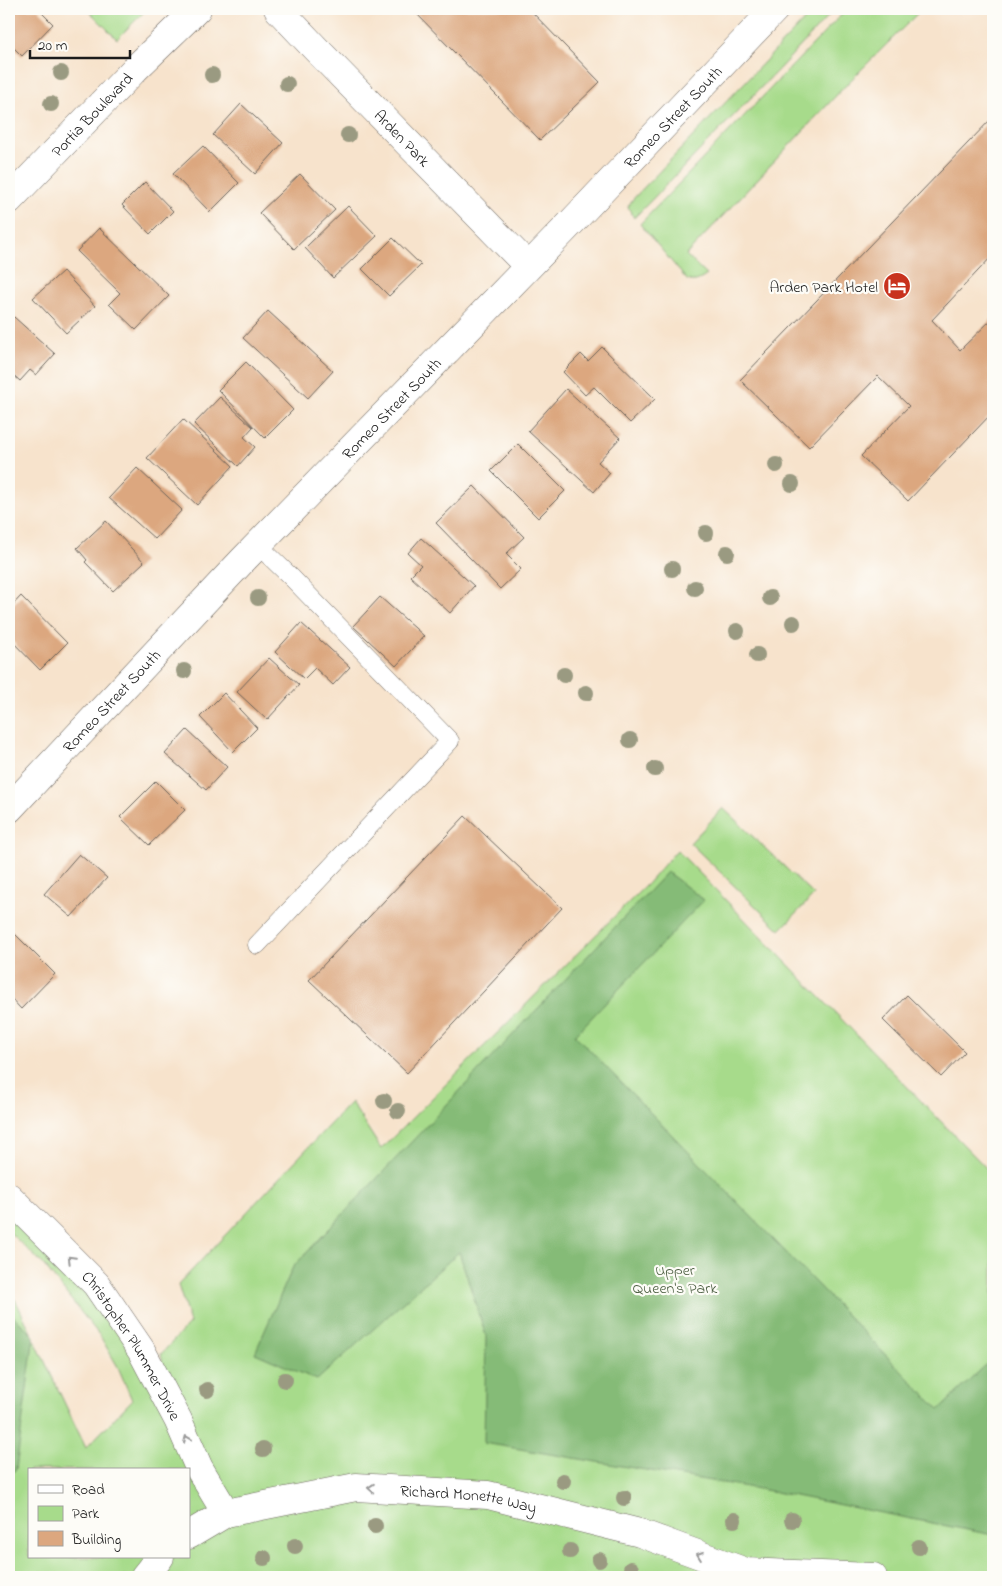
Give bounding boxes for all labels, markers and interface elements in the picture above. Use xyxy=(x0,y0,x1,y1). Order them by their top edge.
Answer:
scale bar xyxy=(30,28,130,60)
text: 20 m xyxy=(38,35,68,57)
street label: Romeo Street South xyxy=(619,61,729,175)
street label: Portia Boulevard xyxy=(46,68,140,163)
street label: Arden Park xyxy=(367,105,435,174)
hotel icon: Arden Park Hotel xyxy=(882,271,912,301)
place label: Arden Park Hotel xyxy=(769,276,878,300)
street label: Romeo Street South xyxy=(337,353,448,466)
street label: Romeo Street South xyxy=(58,645,167,759)
one-way arrow xyxy=(68,1256,77,1265)
park label: Upper Queen's Park xyxy=(633,1259,718,1301)
street label: Christopher Plummer Drive xyxy=(75,1266,186,1426)
one-way arrow xyxy=(182,1435,193,1444)
legend xyxy=(28,1468,190,1558)
text: Road xyxy=(72,1479,105,1501)
street label: Richard Monette Way xyxy=(399,1480,539,1521)
one-way arrow xyxy=(367,1483,375,1494)
text: Park xyxy=(72,1503,100,1525)
text: Building xyxy=(71,1529,121,1552)
one-way arrow xyxy=(696,1551,705,1561)

